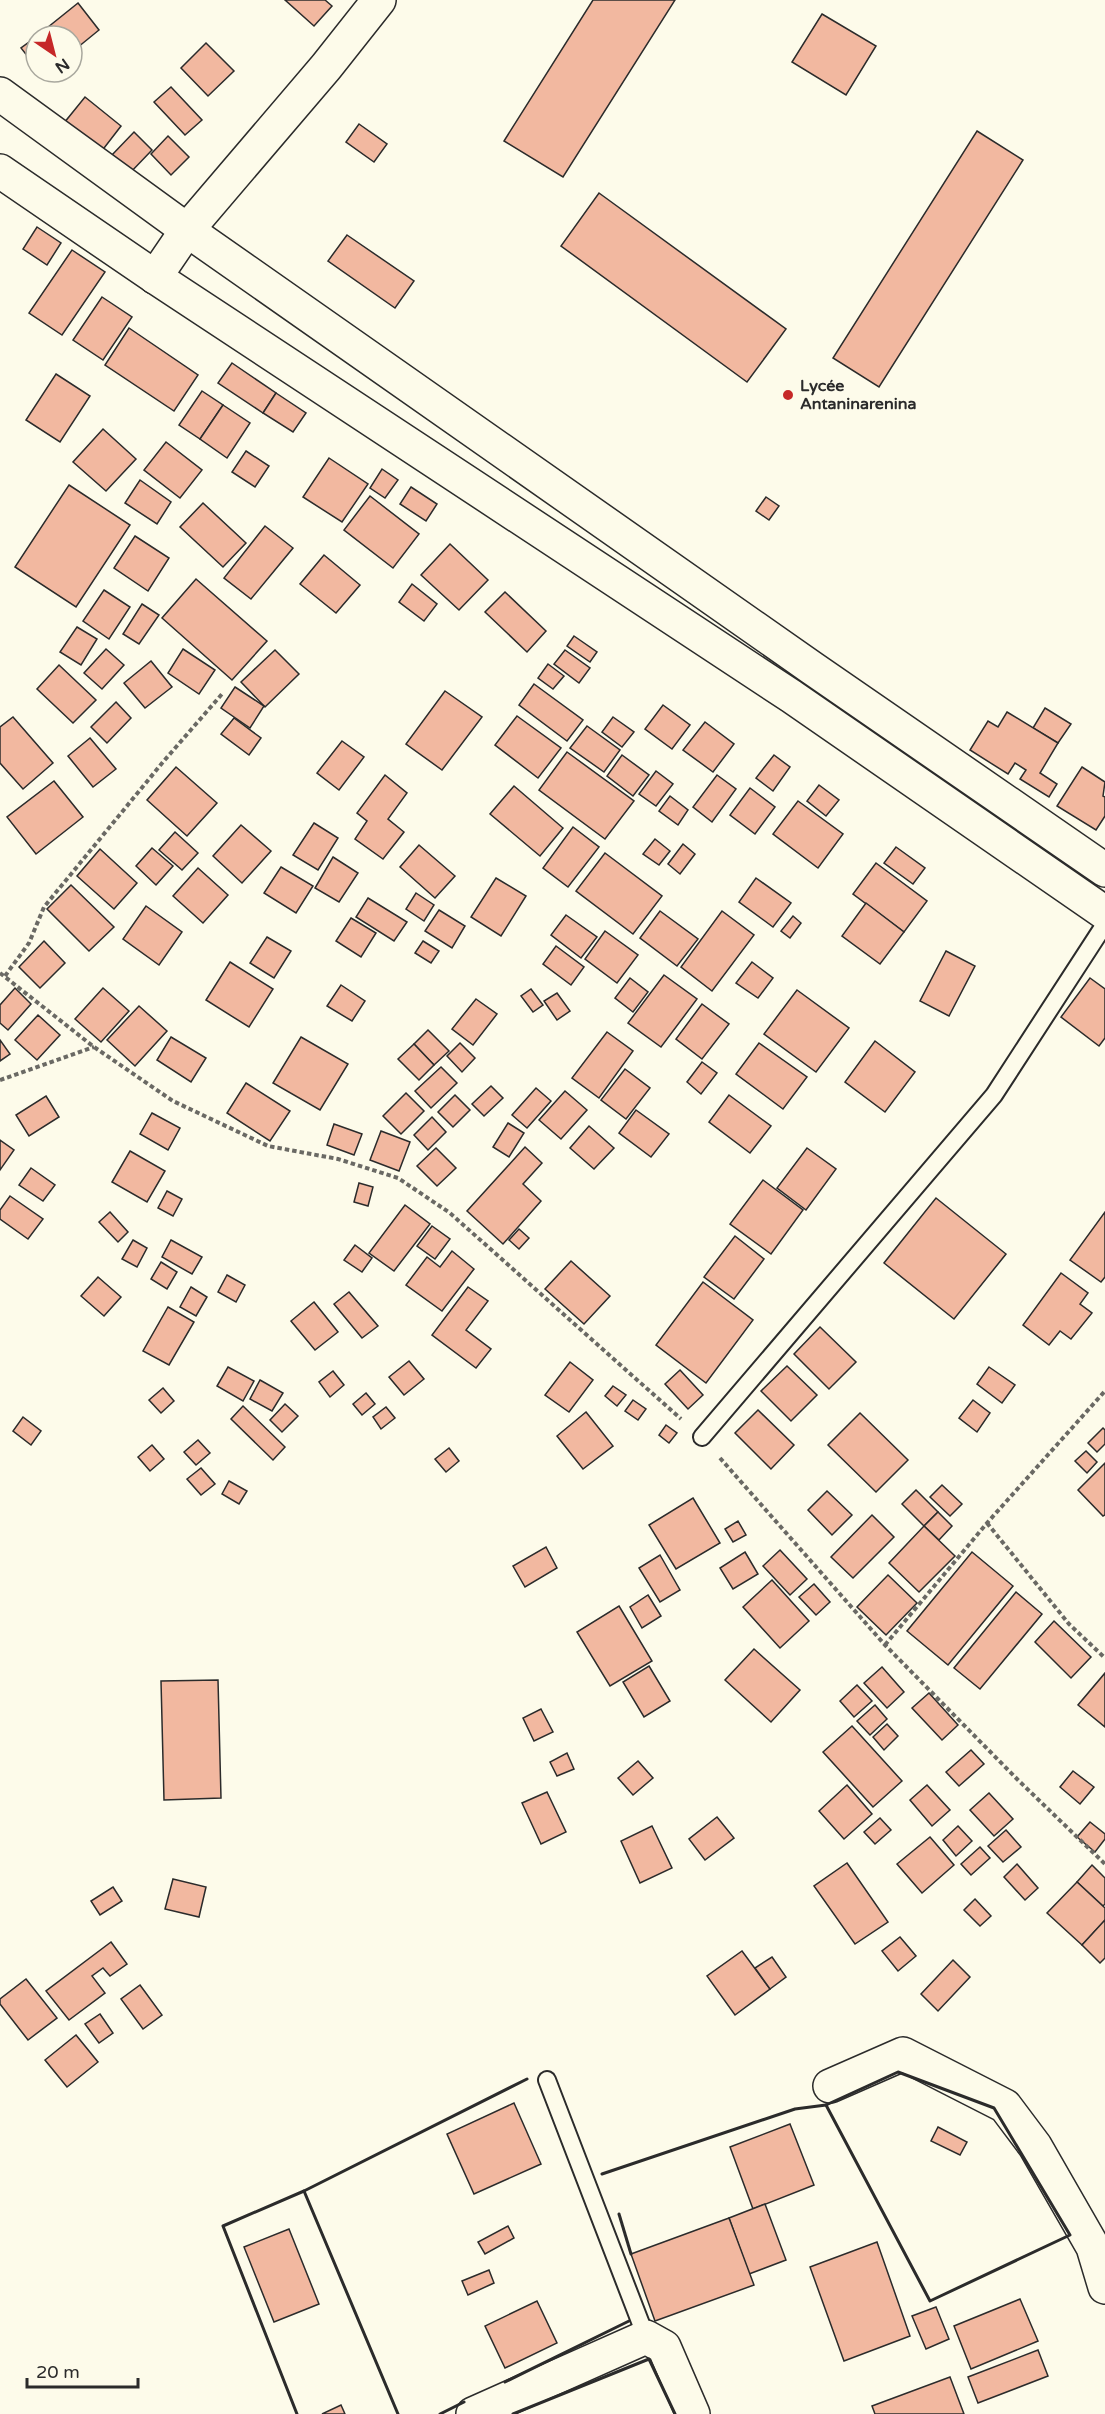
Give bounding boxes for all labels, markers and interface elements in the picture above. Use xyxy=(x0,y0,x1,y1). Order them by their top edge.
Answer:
north arrow xyxy=(24,24,84,84)
text: N xyxy=(51,54,73,77)
place label: Lycée Antaninarenina xyxy=(800,376,916,414)
marker: Lycée Antaninarenina xyxy=(781,388,795,402)
scale bar xyxy=(27,2351,138,2389)
text: 20 m xyxy=(36,2361,80,2383)

